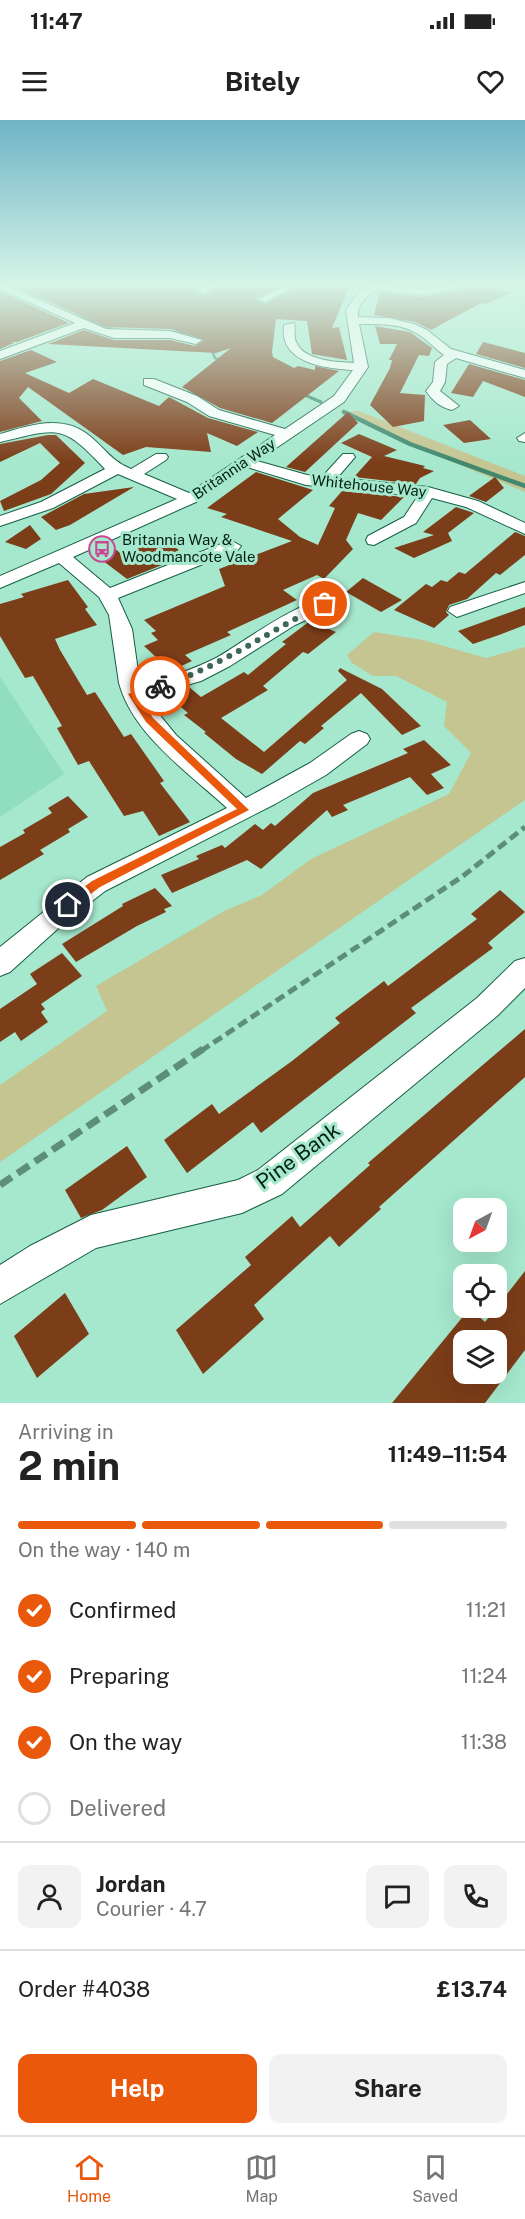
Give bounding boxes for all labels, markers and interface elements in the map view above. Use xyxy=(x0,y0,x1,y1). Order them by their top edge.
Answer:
text: 11:47 xyxy=(30,8,83,34)
icon: menu xyxy=(18,65,51,98)
text: Bitely xyxy=(225,65,300,97)
icon: heart xyxy=(474,65,507,98)
street label: Britannia Way xyxy=(189,435,278,502)
street label: Whitehouse Way xyxy=(311,471,427,500)
place label: Britannia Way & Woodmancote Vale xyxy=(122,531,256,565)
bus stop icon: Britannia Way & Woodmancote Vale xyxy=(87,534,117,564)
pin xyxy=(299,578,350,629)
icon: bag xyxy=(308,587,341,620)
courier xyxy=(130,656,190,716)
icon: bike xyxy=(144,670,177,703)
pin xyxy=(42,879,93,930)
icon: home xyxy=(51,888,84,921)
street label: Pine Bank xyxy=(251,1117,345,1194)
north arrow xyxy=(453,1198,507,1252)
map controls xyxy=(453,1198,507,1384)
button: locate xyxy=(453,1264,507,1318)
button: layers xyxy=(453,1330,507,1384)
text: Arriving in xyxy=(18,1420,113,1444)
text: 11:49–11:54 xyxy=(388,1441,507,1467)
text: 2 min xyxy=(18,1443,120,1489)
text: On the way · 140 m xyxy=(18,1538,190,1562)
icon: check xyxy=(18,1594,51,1627)
text: Confirmed xyxy=(69,1597,176,1623)
text: 11:21 xyxy=(466,1598,507,1622)
icon: check xyxy=(18,1660,51,1693)
text: Preparing xyxy=(69,1663,170,1689)
text: 11:24 xyxy=(461,1664,507,1688)
icon: check xyxy=(18,1726,51,1759)
text: On the way xyxy=(69,1729,182,1755)
text: 11:38 xyxy=(461,1730,507,1754)
text: Delivered xyxy=(69,1795,166,1821)
button: person xyxy=(18,1865,81,1928)
button: chat xyxy=(366,1865,429,1928)
button: phone xyxy=(444,1865,507,1928)
text: Jordan xyxy=(96,1871,165,1897)
text: Courier · 4.7 xyxy=(96,1897,207,1921)
text: Order #4038 xyxy=(18,1976,150,2002)
text: £13.74 xyxy=(437,1976,507,2002)
button: Help xyxy=(18,2054,257,2123)
button: Share xyxy=(269,2054,507,2123)
tab: Home xyxy=(67,2151,111,2206)
tab: Map xyxy=(245,2151,278,2206)
tab: Saved xyxy=(412,2151,458,2206)

